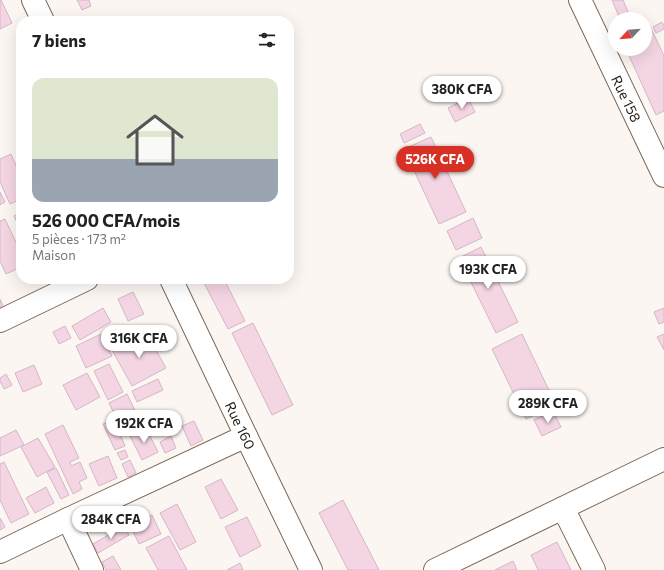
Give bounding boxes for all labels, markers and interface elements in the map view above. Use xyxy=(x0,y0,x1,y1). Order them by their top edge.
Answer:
north arrow xyxy=(608,12,652,56)
map controls xyxy=(608,12,652,56)
icon: filters xyxy=(256,29,278,51)
text: 7 biens xyxy=(32,30,86,51)
street label: Rue 158 xyxy=(609,72,645,124)
pin: 380K CFA xyxy=(421,76,503,110)
text: 380K CFA xyxy=(431,81,493,97)
icon: home xyxy=(119,104,191,176)
pin: 526K CFA xyxy=(394,146,476,180)
text: 526K CFA xyxy=(405,151,465,167)
text: 526 000 CFA/mois xyxy=(32,210,180,231)
text: 5 pièces · 173 m² xyxy=(32,231,126,247)
text: Maison xyxy=(32,247,76,263)
pin: 193K CFA xyxy=(447,256,529,290)
text: 193K CFA xyxy=(459,261,517,277)
pin: 316K CFA xyxy=(98,325,180,359)
text: 316K CFA xyxy=(110,330,168,346)
pin: 289K CFA xyxy=(507,390,589,424)
text: 289K CFA xyxy=(518,395,578,411)
street label: Rue 160 xyxy=(222,399,260,452)
pin: 192K CFA xyxy=(103,410,185,444)
text: 192K CFA xyxy=(115,415,173,431)
pin: 284K CFA xyxy=(70,506,152,540)
text: 284K CFA xyxy=(81,511,141,527)

